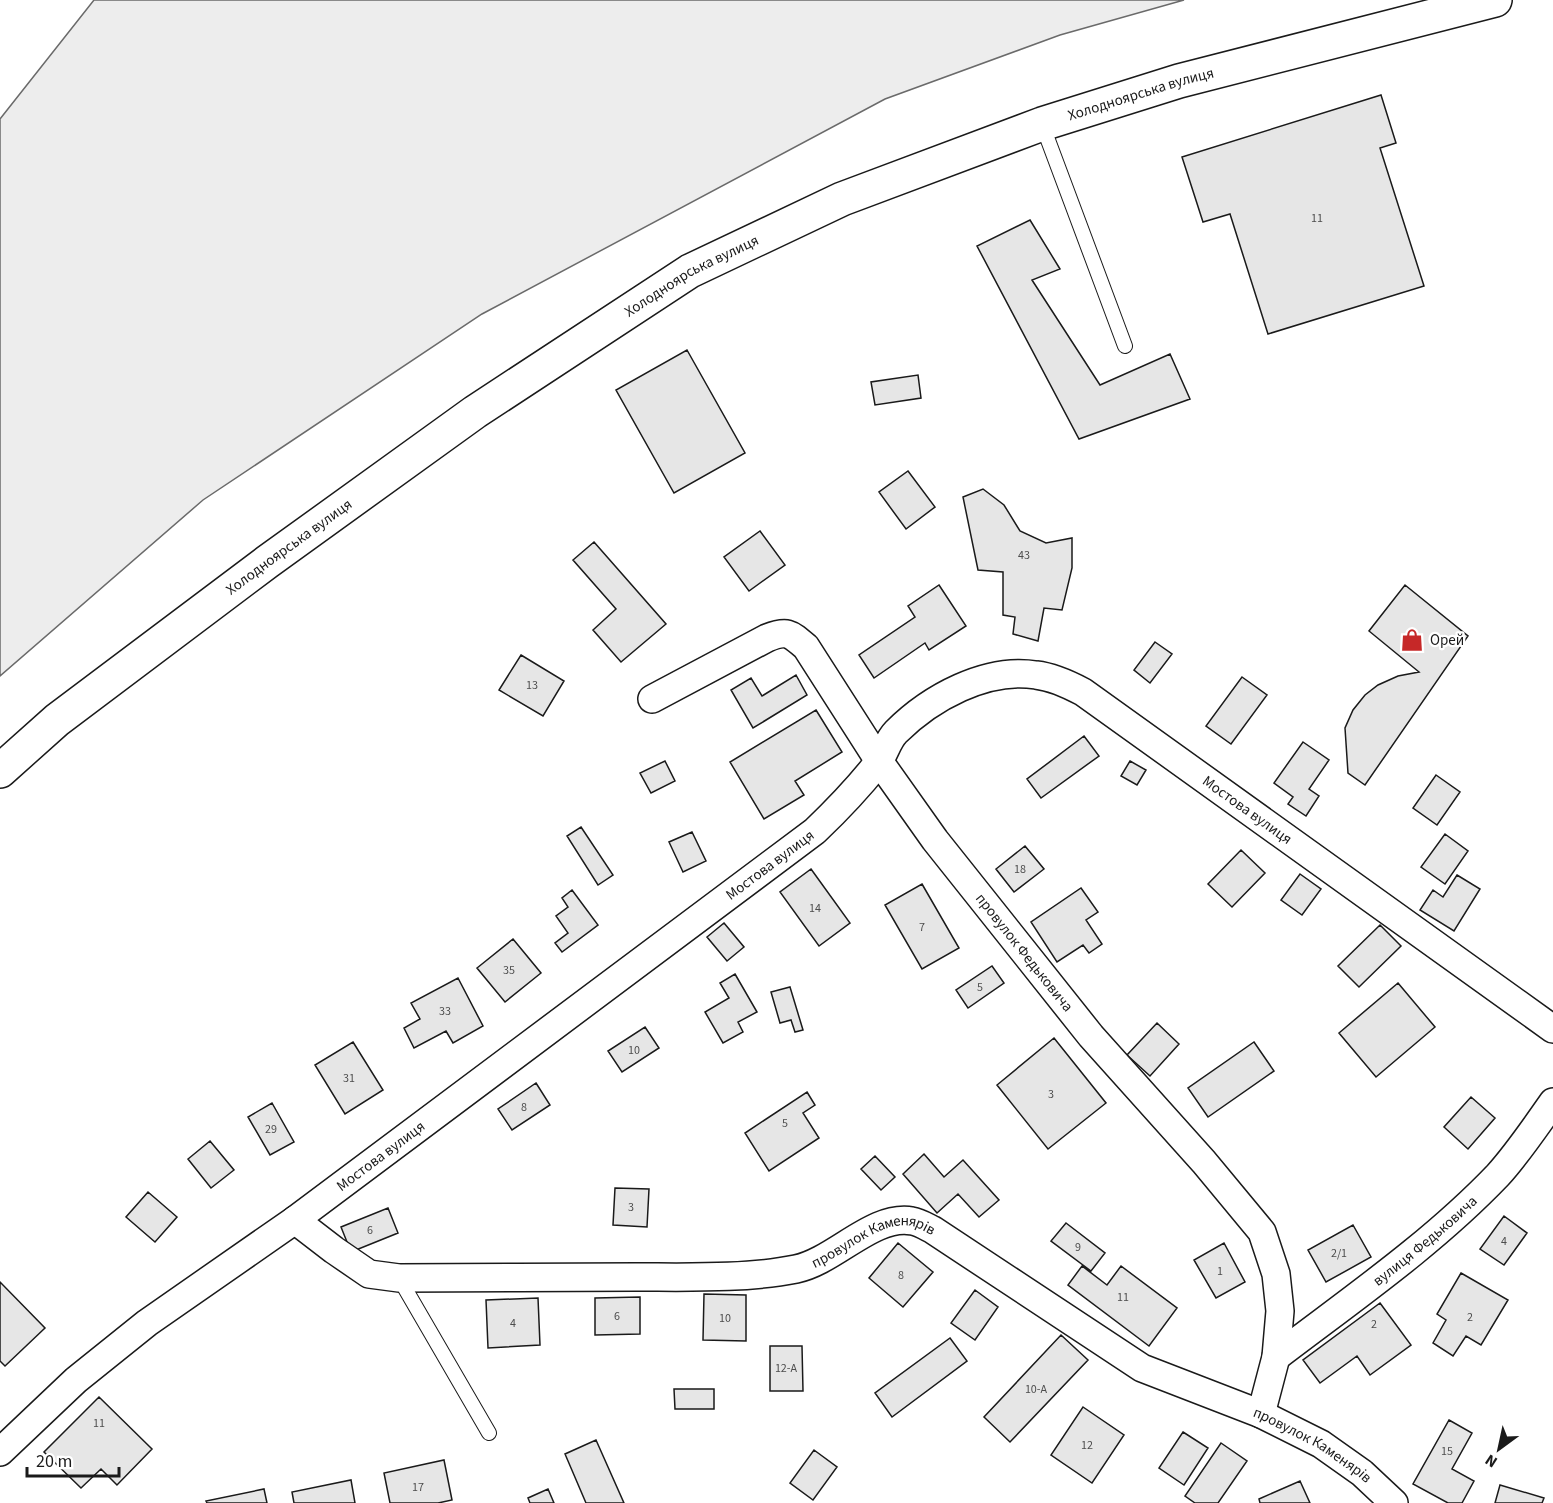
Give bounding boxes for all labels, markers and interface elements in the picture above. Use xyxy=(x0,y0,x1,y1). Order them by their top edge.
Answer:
street label: Холодноярська вулиця xyxy=(1065,62,1216,126)
house number: 11 xyxy=(1311,210,1323,227)
street label: Холодноярська вулиця xyxy=(620,230,762,322)
street label: Холодноярська вулиця xyxy=(222,494,357,600)
house number: 43 xyxy=(1018,547,1030,564)
shop icon: Орей xyxy=(1399,627,1425,653)
place label: Орей xyxy=(1430,630,1464,651)
house number: 13 xyxy=(526,677,538,694)
street label: Мостова вулиця xyxy=(1198,771,1296,850)
street label: Мостова вулиця xyxy=(721,825,819,905)
house number: 18 xyxy=(1014,861,1026,878)
street label: провулок Федьковича xyxy=(970,889,1078,1017)
house number: 14 xyxy=(809,900,821,917)
house number: 7 xyxy=(919,919,925,936)
house number: 35 xyxy=(503,962,515,979)
house number: 5 xyxy=(977,979,983,996)
house number: 33 xyxy=(439,1003,451,1020)
house number: 10 xyxy=(628,1042,640,1059)
house number: 31 xyxy=(343,1070,355,1087)
house number: 3 xyxy=(1048,1086,1054,1103)
house number: 8 xyxy=(521,1099,527,1116)
house number: 5 xyxy=(782,1115,788,1132)
street label: Мостова вулиця xyxy=(332,1116,430,1196)
house number: 29 xyxy=(265,1121,277,1138)
street label: вулиця Федьковича xyxy=(1369,1191,1482,1291)
house number: 3 xyxy=(628,1199,634,1216)
street label: провулок Каменярів xyxy=(808,1210,939,1274)
house number: 6 xyxy=(367,1222,373,1239)
house number: 4 xyxy=(1501,1233,1507,1250)
house number: 9 xyxy=(1075,1239,1081,1256)
house number: 2/1 xyxy=(1331,1245,1347,1262)
house number: 1 xyxy=(1217,1263,1223,1280)
house number: 8 xyxy=(898,1267,904,1284)
house number: 11 xyxy=(1117,1289,1129,1306)
house number: 6 xyxy=(614,1308,620,1325)
house number: 2 xyxy=(1467,1309,1473,1326)
house number: 10 xyxy=(719,1310,731,1327)
house number: 4 xyxy=(510,1315,516,1332)
house number: 2 xyxy=(1371,1316,1377,1333)
house number: 12-А xyxy=(775,1360,798,1377)
house number: 10-А xyxy=(1025,1381,1048,1398)
street label: провулок Каменярів xyxy=(1250,1402,1376,1488)
house number: 11 xyxy=(93,1415,105,1432)
north arrow xyxy=(1469,1419,1529,1479)
house number: 12 xyxy=(1081,1437,1093,1454)
scale bar xyxy=(27,1440,118,1478)
house number: 15 xyxy=(1441,1443,1453,1460)
text: 20 m xyxy=(36,1449,72,1474)
text: N xyxy=(1481,1449,1502,1473)
house number: 17 xyxy=(412,1479,424,1496)

